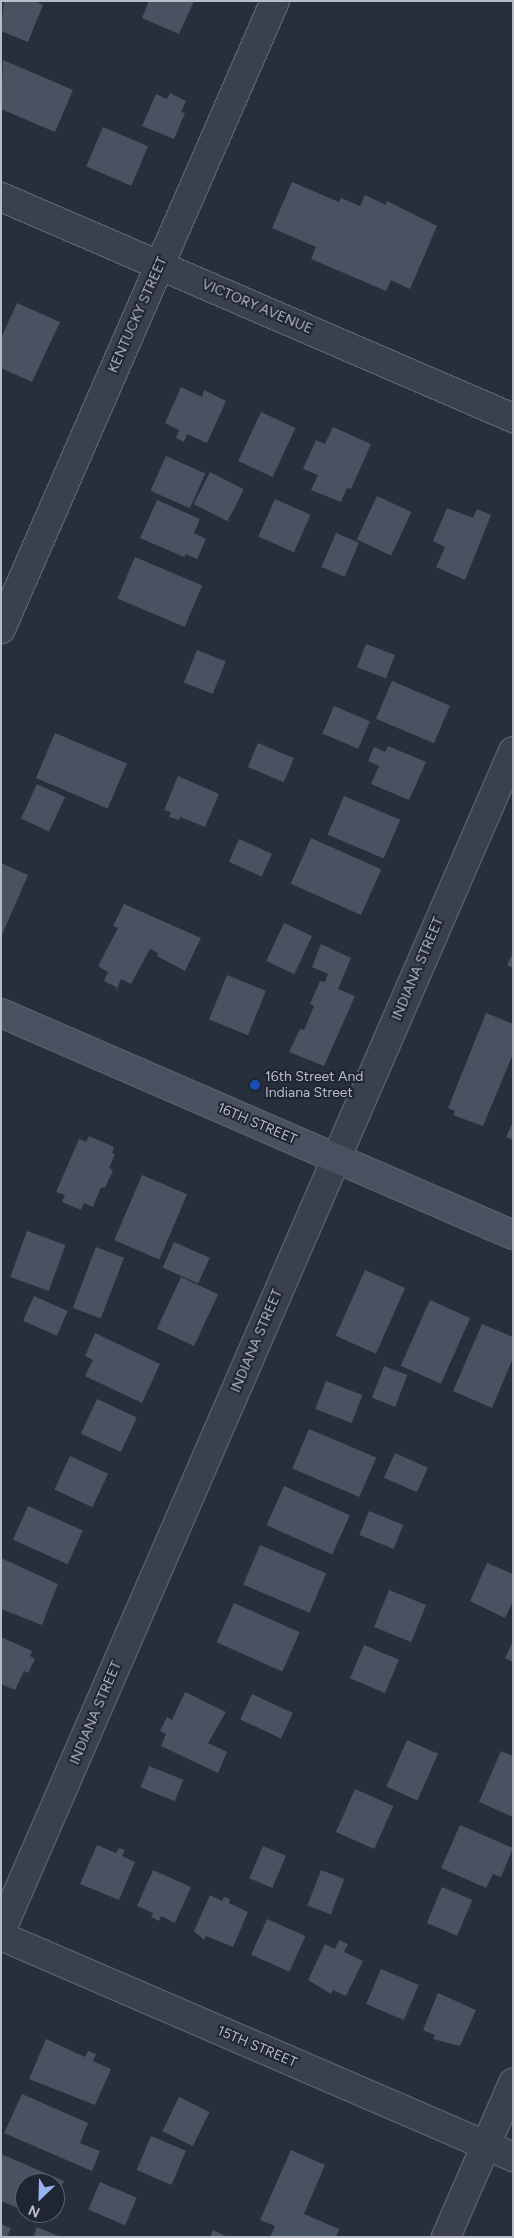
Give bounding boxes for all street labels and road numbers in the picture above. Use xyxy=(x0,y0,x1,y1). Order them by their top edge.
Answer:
street label: KENTUCKY STREET xyxy=(105,254,171,376)
street label: VICTORY AVENUE xyxy=(199,276,315,338)
street label: INDIANA STREET xyxy=(389,915,447,1023)
street label: 16TH STREET xyxy=(215,1100,299,1148)
street label: INDIANA STREET xyxy=(228,1287,286,1395)
street label: INDIANA STREET xyxy=(67,1659,125,1767)
street label: 15TH STREET xyxy=(215,2023,299,2071)

